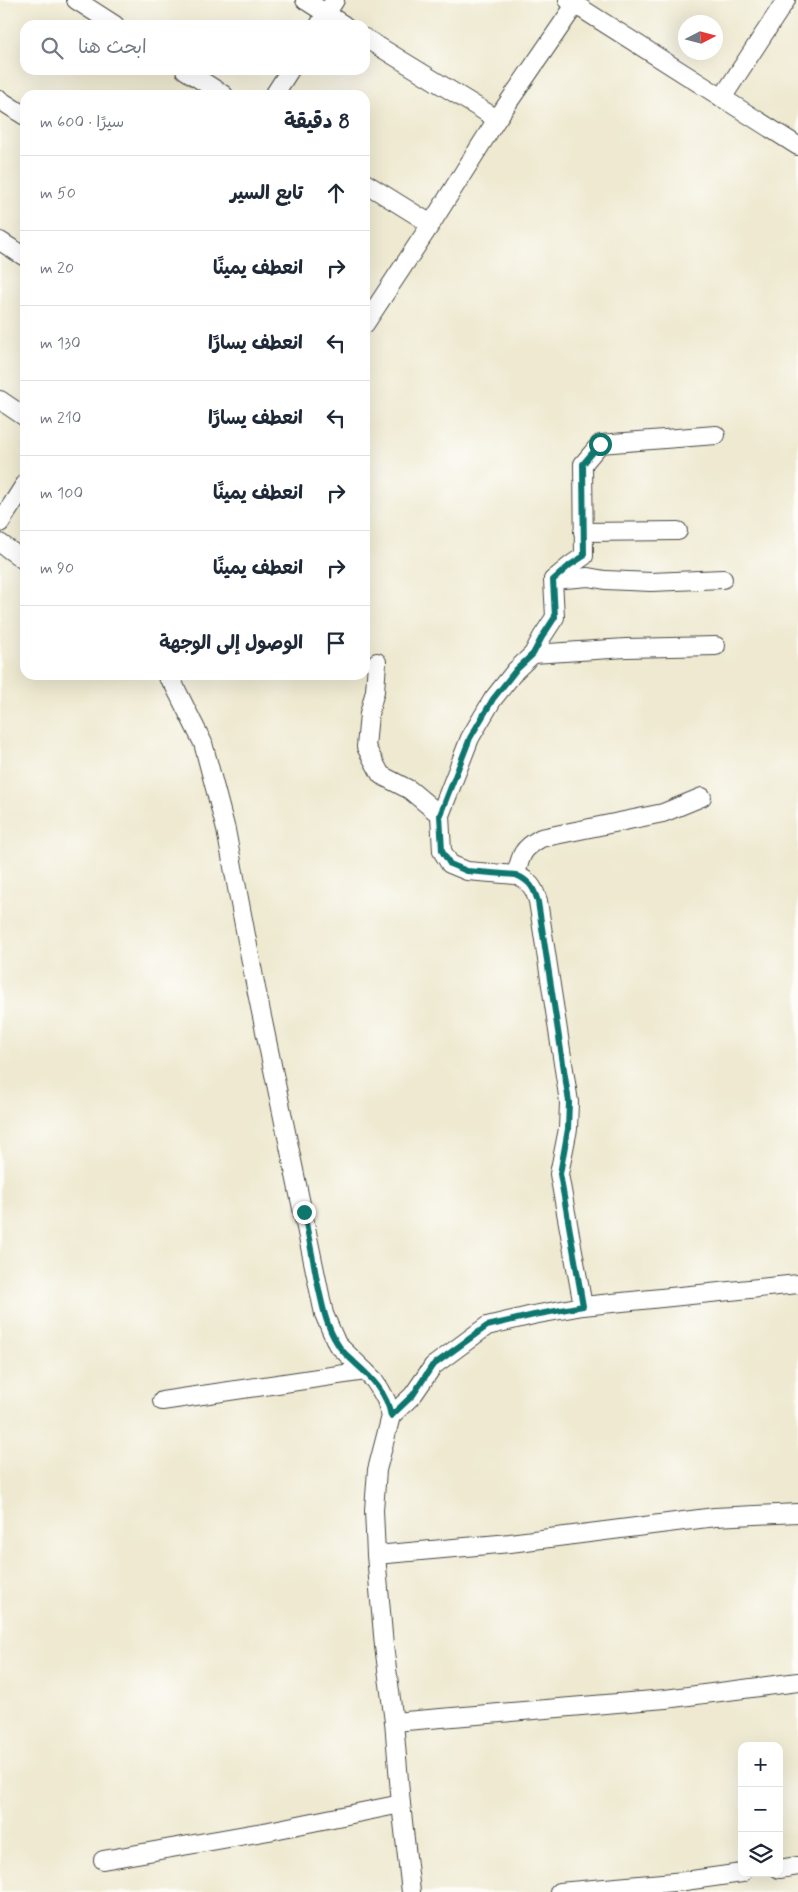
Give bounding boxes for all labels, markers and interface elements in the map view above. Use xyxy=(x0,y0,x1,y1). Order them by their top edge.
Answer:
north arrow xyxy=(678,15,723,60)
search box xyxy=(20,20,370,75)
icon: search xyxy=(38,34,66,62)
text: ابحث هنا xyxy=(78,35,147,60)
text: 8 دقيقة xyxy=(284,108,350,136)
text: سيرًا · 600 m xyxy=(40,112,124,133)
icon: ahead xyxy=(322,179,350,207)
text: تابع السير xyxy=(230,181,303,206)
text: 50 m xyxy=(40,183,76,204)
icon: right xyxy=(322,254,350,282)
text: انعطف يمينًا xyxy=(213,256,303,281)
text: 20 m xyxy=(40,258,74,279)
icon: left xyxy=(322,329,350,357)
text: انعطف يسارًا xyxy=(208,331,303,356)
text: 130 m xyxy=(40,333,81,354)
icon: left xyxy=(322,404,350,432)
text: انعطف يسارًا xyxy=(208,406,303,431)
text: 210 m xyxy=(40,408,81,429)
route start xyxy=(589,433,612,456)
icon: right xyxy=(322,479,350,507)
text: انعطف يمينًا xyxy=(213,481,303,506)
text: 100 m xyxy=(40,483,83,504)
icon: right xyxy=(322,554,350,582)
text: انعطف يمينًا xyxy=(213,556,303,581)
text: 90 m xyxy=(40,558,74,579)
icon: arrive xyxy=(322,629,350,657)
text: الوصول إلى الوجهة xyxy=(159,631,303,656)
route end xyxy=(293,1201,316,1224)
map controls xyxy=(738,1742,783,1877)
button: + xyxy=(738,1742,783,1787)
button: − xyxy=(738,1787,783,1832)
button: layers xyxy=(738,1832,783,1877)

